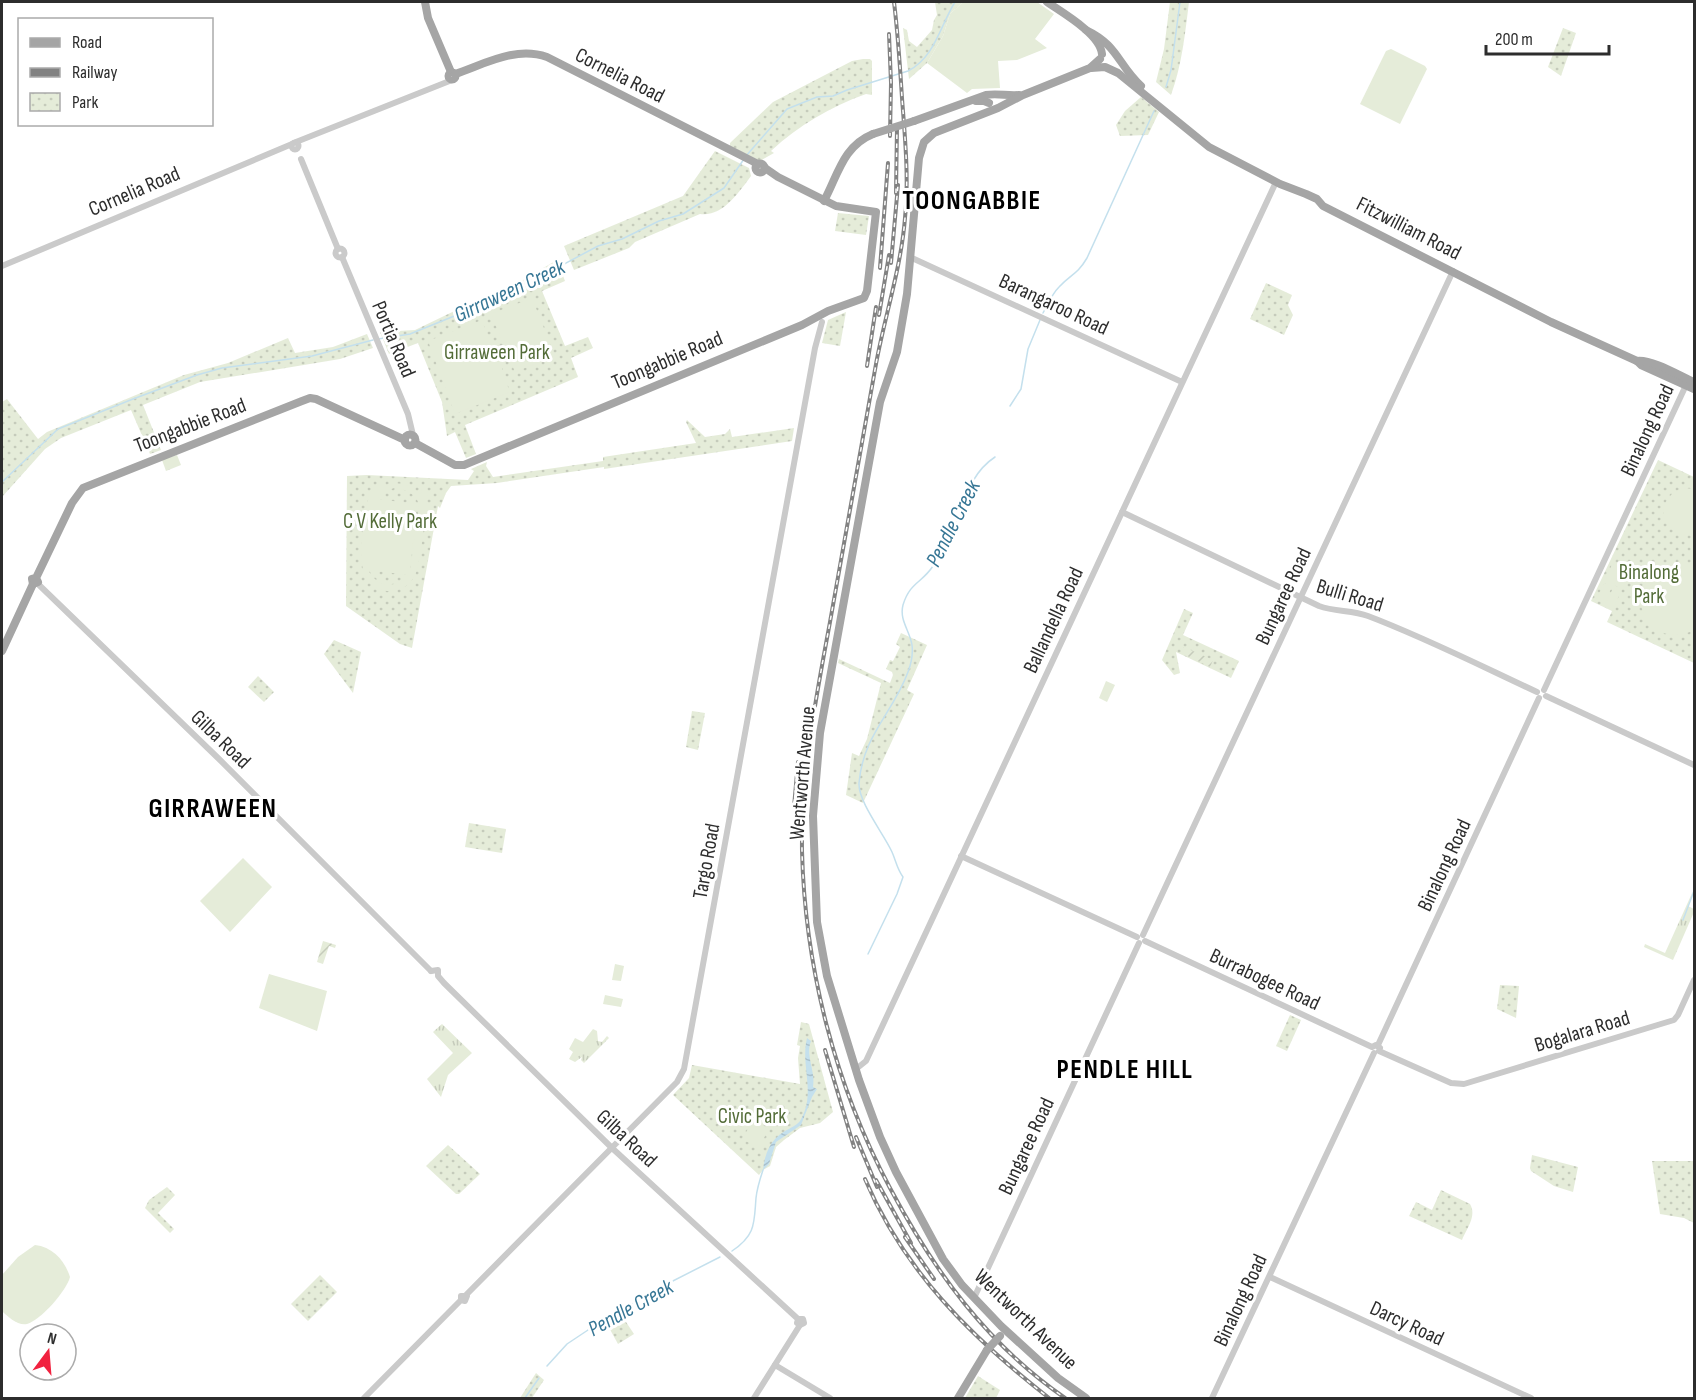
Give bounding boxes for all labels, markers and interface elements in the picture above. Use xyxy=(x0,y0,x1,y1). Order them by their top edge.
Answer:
legend xyxy=(18,18,213,126)
scale bar xyxy=(1486,18,1609,56)
text: 200 m xyxy=(1495,29,1533,50)
text: Road xyxy=(72,32,102,53)
street label: Cornelia Road xyxy=(571,42,669,109)
text: Railway xyxy=(72,62,117,83)
text: Park xyxy=(72,92,98,113)
street label: Cornelia Road xyxy=(85,161,184,222)
district label: TOONGABBIE xyxy=(902,185,1042,217)
street label: Fitzwilliam Road xyxy=(1352,191,1465,265)
water label: Girraween Creek xyxy=(450,254,570,329)
street label: Barangaroo Road xyxy=(995,268,1113,341)
street label: Portia Road xyxy=(366,297,421,381)
street label: Toongabbie Road xyxy=(608,326,726,395)
park label: Girraween Park xyxy=(444,340,550,365)
street label: Binalong Road xyxy=(1615,380,1680,480)
street label: Toongabbie Road xyxy=(131,393,250,458)
water label: Pendle Creek xyxy=(920,475,987,571)
park label: C V Kelly Park xyxy=(343,509,437,534)
street label: Bungaree Road xyxy=(1250,544,1317,649)
park label: Binalong Park xyxy=(1619,560,1679,609)
street label: Ballandella Road xyxy=(1018,563,1089,677)
street label: Bulli Road xyxy=(1313,573,1386,617)
street label: Gilba Road xyxy=(186,705,256,774)
street label: Wentworth Avenue xyxy=(784,705,821,841)
district label: GIRRAWEEN xyxy=(148,793,278,825)
street label: Binalong Road xyxy=(1412,815,1477,915)
street label: Targo Road xyxy=(688,821,725,901)
street label: Burrabogee Road xyxy=(1206,943,1324,1016)
street label: Bogalara Road xyxy=(1531,1005,1633,1058)
district label: PENDLE HILL xyxy=(1057,1054,1193,1086)
street label: Bungaree Road xyxy=(993,1094,1060,1199)
street label: Gilba Road xyxy=(591,1104,662,1173)
park label: Civic Park xyxy=(718,1104,786,1129)
street label: Binalong Road xyxy=(1208,1250,1273,1350)
street label: Wentworth Avenue xyxy=(969,1264,1083,1375)
water label: Pendle Creek xyxy=(583,1273,679,1343)
street label: Darcy Road xyxy=(1366,1296,1448,1351)
north arrow xyxy=(18,1322,78,1382)
text: N xyxy=(45,1329,58,1349)

